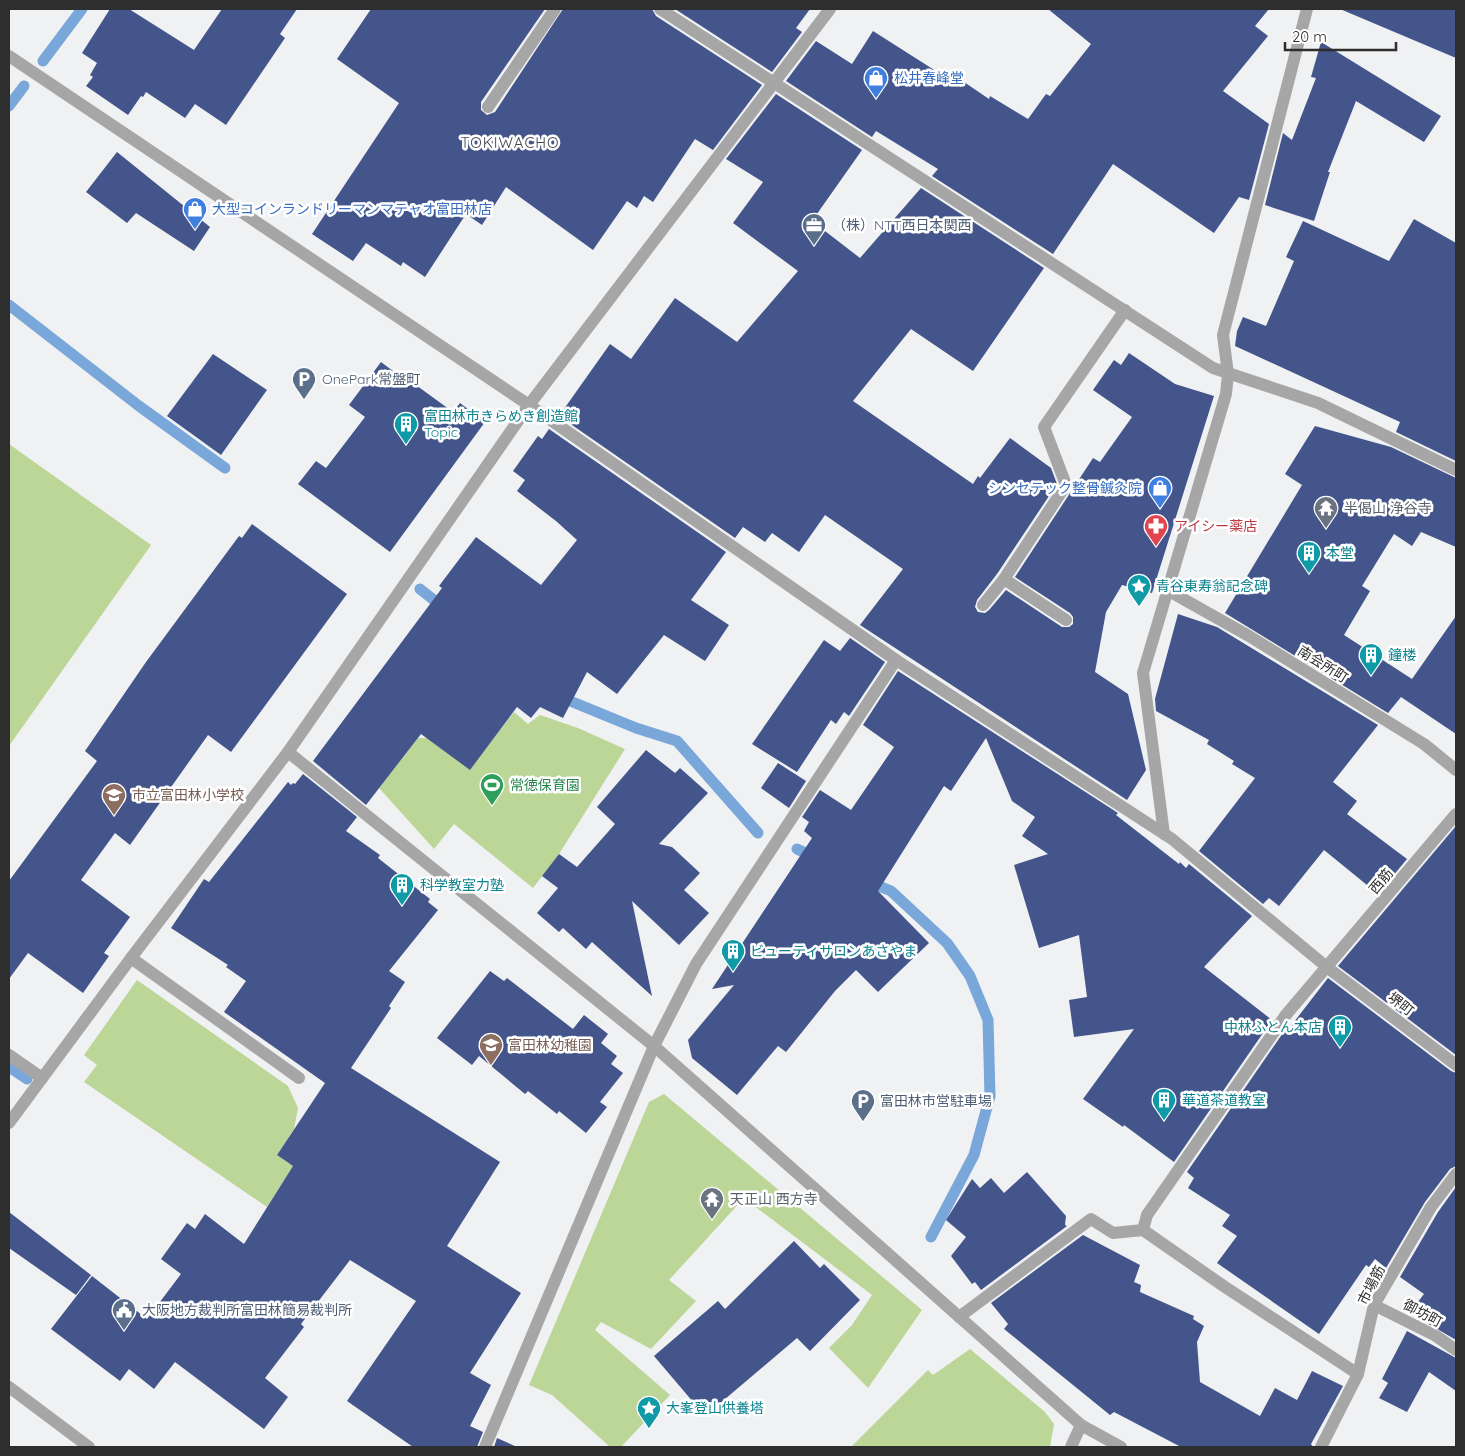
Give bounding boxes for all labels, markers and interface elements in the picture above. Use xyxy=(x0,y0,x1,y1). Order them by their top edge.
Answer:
scale bar xyxy=(1285,20,1396,52)
text: 20 m xyxy=(1292,27,1327,46)
shop icon: 松井春峰堂 xyxy=(863,65,889,99)
place label: 松井春峰堂 xyxy=(894,69,964,87)
district label: TOKIWACHO xyxy=(460,133,560,152)
shop icon: 大型コインランドリーマンマテャオ富田林店 xyxy=(182,196,208,230)
place label: 大型コインランドリーマンマテャオ富田林店 xyxy=(212,200,492,218)
office icon: （株）NTT西日本関西 xyxy=(801,212,827,246)
place label: （株）NTT西日本関西 xyxy=(832,216,972,234)
parking icon: OnePark常盤町 xyxy=(291,366,317,400)
place label: OnePark常盤町 xyxy=(322,370,420,388)
place label: 富田林市きらめき創造館 Topic xyxy=(424,407,578,441)
building icon: 富田林市きらめき創造館 Topic xyxy=(393,411,419,445)
shop icon: シンセテック整骨鍼灸院 xyxy=(1147,475,1173,509)
place label: シンセテック整骨鍼灸院 xyxy=(988,479,1142,497)
temple icon: 半偈山 浄谷寺 xyxy=(1313,495,1339,529)
place label: 半偈山 浄谷寺 xyxy=(1344,499,1432,517)
pharmacy icon: アイシー薬店 xyxy=(1143,513,1169,547)
place label: アイシー薬店 xyxy=(1174,517,1257,535)
building icon: 本堂 xyxy=(1296,540,1322,574)
place label: 本堂 xyxy=(1326,544,1354,562)
place icon: 青谷東寿翁記念碑 xyxy=(1126,573,1152,607)
place label: 青谷東寿翁記念碑 xyxy=(1156,577,1268,595)
street label: 南会所町 xyxy=(1294,642,1352,686)
building icon: 鐘楼 xyxy=(1358,642,1384,676)
place label: 鐘楼 xyxy=(1388,646,1417,664)
sports icon: 常徳保育園 xyxy=(479,772,505,806)
place label: 常徳保育園 xyxy=(510,776,580,794)
school or university icon: 市立富田林小学校 xyxy=(101,782,127,816)
place label: 市立富田林小学校 xyxy=(132,786,244,804)
street label: 西筋 xyxy=(1365,864,1397,898)
building icon: 科学教室力塾 xyxy=(389,872,415,906)
place label: 科学教室力塾 xyxy=(420,876,504,894)
building icon: ビューティサロンあさやま xyxy=(720,938,746,972)
place label: ビューティサロンあさやま xyxy=(750,942,917,960)
street label: 堺町 xyxy=(1384,988,1418,1020)
building icon: 中林ふとん本店 xyxy=(1327,1014,1353,1048)
place label: 中林ふとん本店 xyxy=(1224,1018,1322,1036)
school or university icon: 富田林幼稚園 xyxy=(478,1032,504,1066)
place label: 富田林幼稚園 xyxy=(508,1036,592,1054)
building icon: 華道茶道教室 xyxy=(1151,1087,1177,1121)
parking icon: 富田林市営駐車場 xyxy=(850,1088,876,1122)
place label: 華道茶道教室 xyxy=(1182,1091,1266,1109)
place label: 富田林市営駐車場 xyxy=(880,1092,992,1110)
temple icon: 天正山 西方寺 xyxy=(699,1186,725,1220)
place label: 天正山 西方寺 xyxy=(730,1190,818,1208)
street label: 市場筋 xyxy=(1353,1262,1389,1308)
street label: 御坊町 xyxy=(1400,1295,1446,1331)
public building icon: 大阪地方裁判所富田林簡易裁判所 xyxy=(111,1297,137,1331)
place label: 大阪地方裁判所富田林簡易裁判所 xyxy=(142,1301,352,1319)
place icon: 大峯登山供養塔 xyxy=(636,1395,662,1429)
place label: 大峯登山供養塔 xyxy=(666,1399,764,1417)

